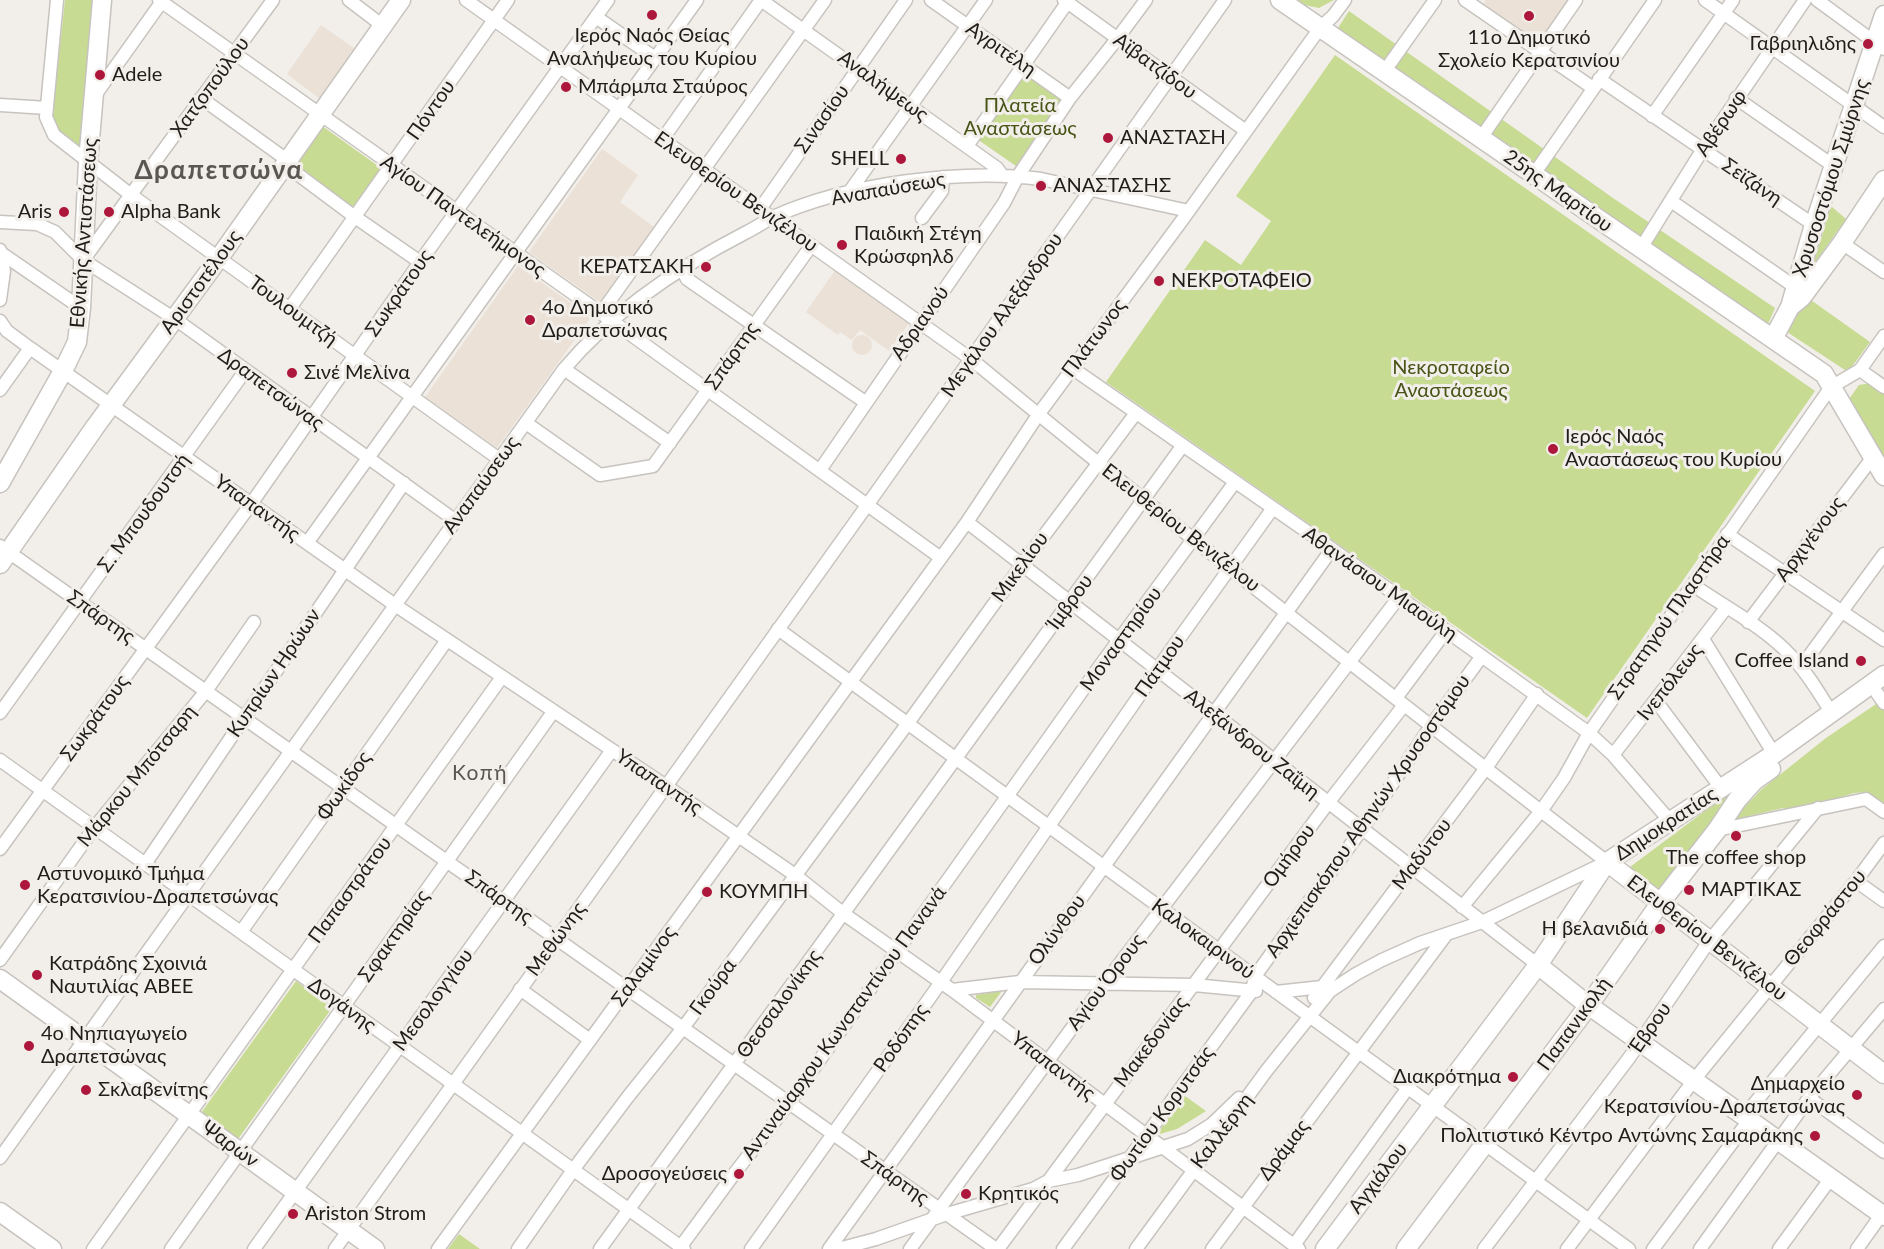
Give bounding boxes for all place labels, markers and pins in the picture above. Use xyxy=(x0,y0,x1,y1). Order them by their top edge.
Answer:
marker: Ιερός Ναός Θείας Αναλήψεως του Κυρίου xyxy=(645,8,659,22)
marker: 11o Δημοτικό Σχολείο Κερατσινίου xyxy=(1522,9,1536,23)
place label: Ιερός Ναός Θείας Αναλήψεως του Κυρίου xyxy=(547,24,757,71)
place label: 11o Δημοτικό Σχολείο Κερατσινίου xyxy=(1438,26,1620,73)
place label: Γαβριηλιδης xyxy=(1750,32,1856,56)
marker: Γαβριηλιδης xyxy=(1861,37,1875,51)
place label: Adele xyxy=(112,63,162,87)
marker: Adele xyxy=(93,68,107,82)
place label: Μπάρμπα Σταύρος xyxy=(578,75,748,99)
marker: Μπάρμπα Σταύρος xyxy=(559,80,573,94)
place label: ΑΝΑΣΤΑΣΗ xyxy=(1120,126,1226,150)
marker: ΑΝΑΣΤΑΣΗ xyxy=(1101,131,1115,145)
place label: SHELL xyxy=(831,147,889,171)
marker: SHELL xyxy=(894,152,908,166)
place label: ΑΝΑΣΤΑΣΗΣ xyxy=(1053,174,1171,198)
marker: ΑΝΑΣΤΑΣΗΣ xyxy=(1034,179,1048,193)
place label: Aris xyxy=(18,200,52,224)
place label: Alpha Bank xyxy=(121,200,221,224)
marker: Aris xyxy=(57,205,71,219)
marker: Alpha Bank xyxy=(102,205,116,219)
place label: Παιδική Στέγη Κρώσφηλδ xyxy=(854,222,982,269)
marker: Παιδική Στέγη Κρώσφηλδ xyxy=(835,238,849,252)
place label: ΚΕΡΑΤΣΑΚΗ xyxy=(580,255,694,279)
marker: ΚΕΡΑΤΣΑΚΗ xyxy=(699,260,713,274)
place label: ΝΕΚΡΟΤΑΦΕΙΟ xyxy=(1171,269,1312,293)
marker: ΝΕΚΡΟΤΑΦΕΙΟ xyxy=(1152,274,1166,288)
place label: 4ο Δημοτικό Δραπετσώνας xyxy=(542,296,667,343)
marker: 4ο Δημοτικό Δραπετσώνας xyxy=(523,313,537,327)
place label: Σινέ Μελίνα xyxy=(304,361,410,385)
marker: Σινέ Μελίνα xyxy=(285,366,299,380)
place label: Ιερός Ναός Αναστάσεως του Κυρίου xyxy=(1565,425,1782,472)
marker: Ιερός Ναός Αναστάσεως του Κυρίου xyxy=(1546,442,1560,456)
place label: Coffee Island xyxy=(1735,649,1849,673)
marker: Coffee Island xyxy=(1854,654,1868,668)
marker: The coffee shop xyxy=(1729,829,1743,843)
place label: The coffee shop xyxy=(1666,846,1806,870)
place label: Αστυνομικό Τμήμα Κερατσινίου-Δραπετσώνας xyxy=(37,862,278,909)
marker: Αστυνομικό Τμήμα Κερατσινίου-Δραπετσώνας xyxy=(18,878,32,892)
place label: ΜΑΡΤΙΚΑΣ xyxy=(1701,878,1801,902)
place label: ΚΟΥΜΠΗ xyxy=(719,880,808,904)
marker: ΜΑΡΤΙΚΑΣ xyxy=(1682,883,1696,897)
marker: ΚΟΥΜΠΗ xyxy=(700,885,714,899)
place label: Η βελανιδιά xyxy=(1542,917,1648,941)
marker: Η βελανιδιά xyxy=(1653,922,1667,936)
place label: Κατράδης Σχοινιά Ναυτιλίας ΑΒΕΕ xyxy=(49,952,207,999)
marker: Κατράδης Σχοινιά Ναυτιλίας ΑΒΕΕ xyxy=(30,968,44,982)
place label: 4ο Νηπιαγωγείο Δραπετσώνας xyxy=(41,1022,187,1069)
marker: 4ο Νηπιαγωγείο Δραπετσώνας xyxy=(22,1039,36,1053)
place label: Διακρότημα xyxy=(1393,1065,1501,1089)
marker: Διακρότημα xyxy=(1506,1070,1520,1084)
place label: Δημαρχείο Κερατσινίου-Δραπετσώνας xyxy=(1604,1072,1845,1119)
place label: Σκλαβενίτης xyxy=(98,1078,208,1102)
marker: Σκλαβενίτης xyxy=(79,1083,93,1097)
marker: Δημαρχείο Κερατσινίου-Δραπετσώνας xyxy=(1850,1088,1864,1102)
place label: Πολιτιστικό Κέντρο Αντώνης Σαμαράκης xyxy=(1440,1124,1803,1148)
marker: Πολιτιστικό Κέντρο Αντώνης Σαμαράκης xyxy=(1808,1129,1822,1143)
place label: Δροσογεύσεις xyxy=(602,1162,727,1186)
marker: Δροσογεύσεις xyxy=(732,1167,746,1181)
place label: Κρητικός xyxy=(978,1182,1059,1206)
marker: Κρητικός xyxy=(959,1187,973,1201)
place label: Ariston Strom xyxy=(305,1202,426,1226)
marker: Ariston Strom xyxy=(286,1207,300,1221)

